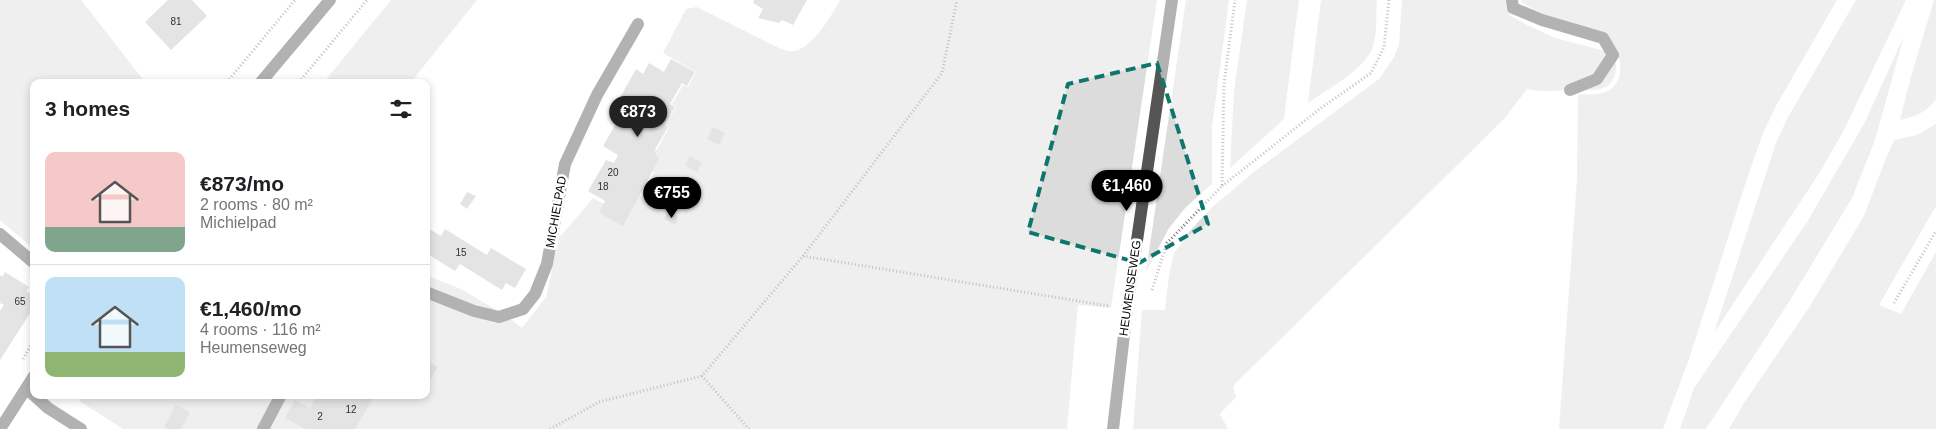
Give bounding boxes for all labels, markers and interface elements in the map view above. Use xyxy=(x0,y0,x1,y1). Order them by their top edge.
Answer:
house number: 81 xyxy=(170,16,182,27)
icon: filters xyxy=(387,95,415,123)
pin: €873 xyxy=(608,96,668,138)
text: 3 homes xyxy=(45,97,130,120)
text: €873 xyxy=(620,103,656,120)
house number: 20 xyxy=(607,167,619,178)
pin: €1,460 xyxy=(1086,170,1168,212)
icon: home xyxy=(85,172,145,232)
text: €873/mo xyxy=(200,172,284,195)
street label: MICHIELPAD xyxy=(543,175,569,249)
pin: €755 xyxy=(642,176,702,219)
text: €1,460 xyxy=(1103,177,1151,194)
house number: 18 xyxy=(597,181,609,192)
text: €755 xyxy=(654,184,690,201)
text: 2 rooms · 80 m² xyxy=(200,196,313,213)
text: Michielpad xyxy=(200,214,276,231)
street label: HEUMENSEWEG xyxy=(1116,239,1144,337)
house number: 15 xyxy=(455,247,467,258)
house number: 65 xyxy=(14,296,26,307)
icon: home xyxy=(85,297,145,357)
text: €1,460/mo xyxy=(200,297,302,320)
text: 4 rooms · 116 m² xyxy=(200,321,321,338)
text: Heumenseweg xyxy=(200,339,307,356)
house number: 12 xyxy=(345,404,357,415)
house number: 2 xyxy=(317,411,323,422)

